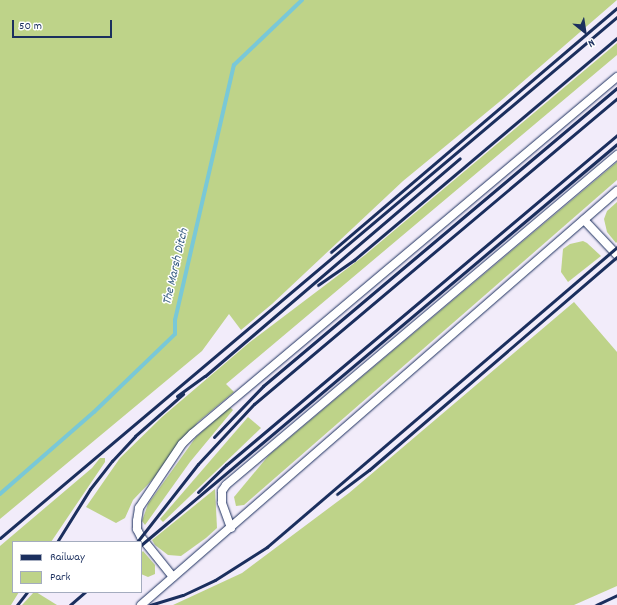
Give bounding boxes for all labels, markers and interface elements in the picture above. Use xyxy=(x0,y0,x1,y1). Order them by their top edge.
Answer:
scale bar xyxy=(14,12,114,38)
north arrow xyxy=(565,12,605,52)
text: 50 m xyxy=(19,18,42,35)
text: N xyxy=(585,34,597,51)
water label: The Marsh Ditch xyxy=(161,227,193,307)
legend xyxy=(12,541,142,593)
text: Railway xyxy=(50,549,85,566)
text: Park xyxy=(50,569,70,586)

